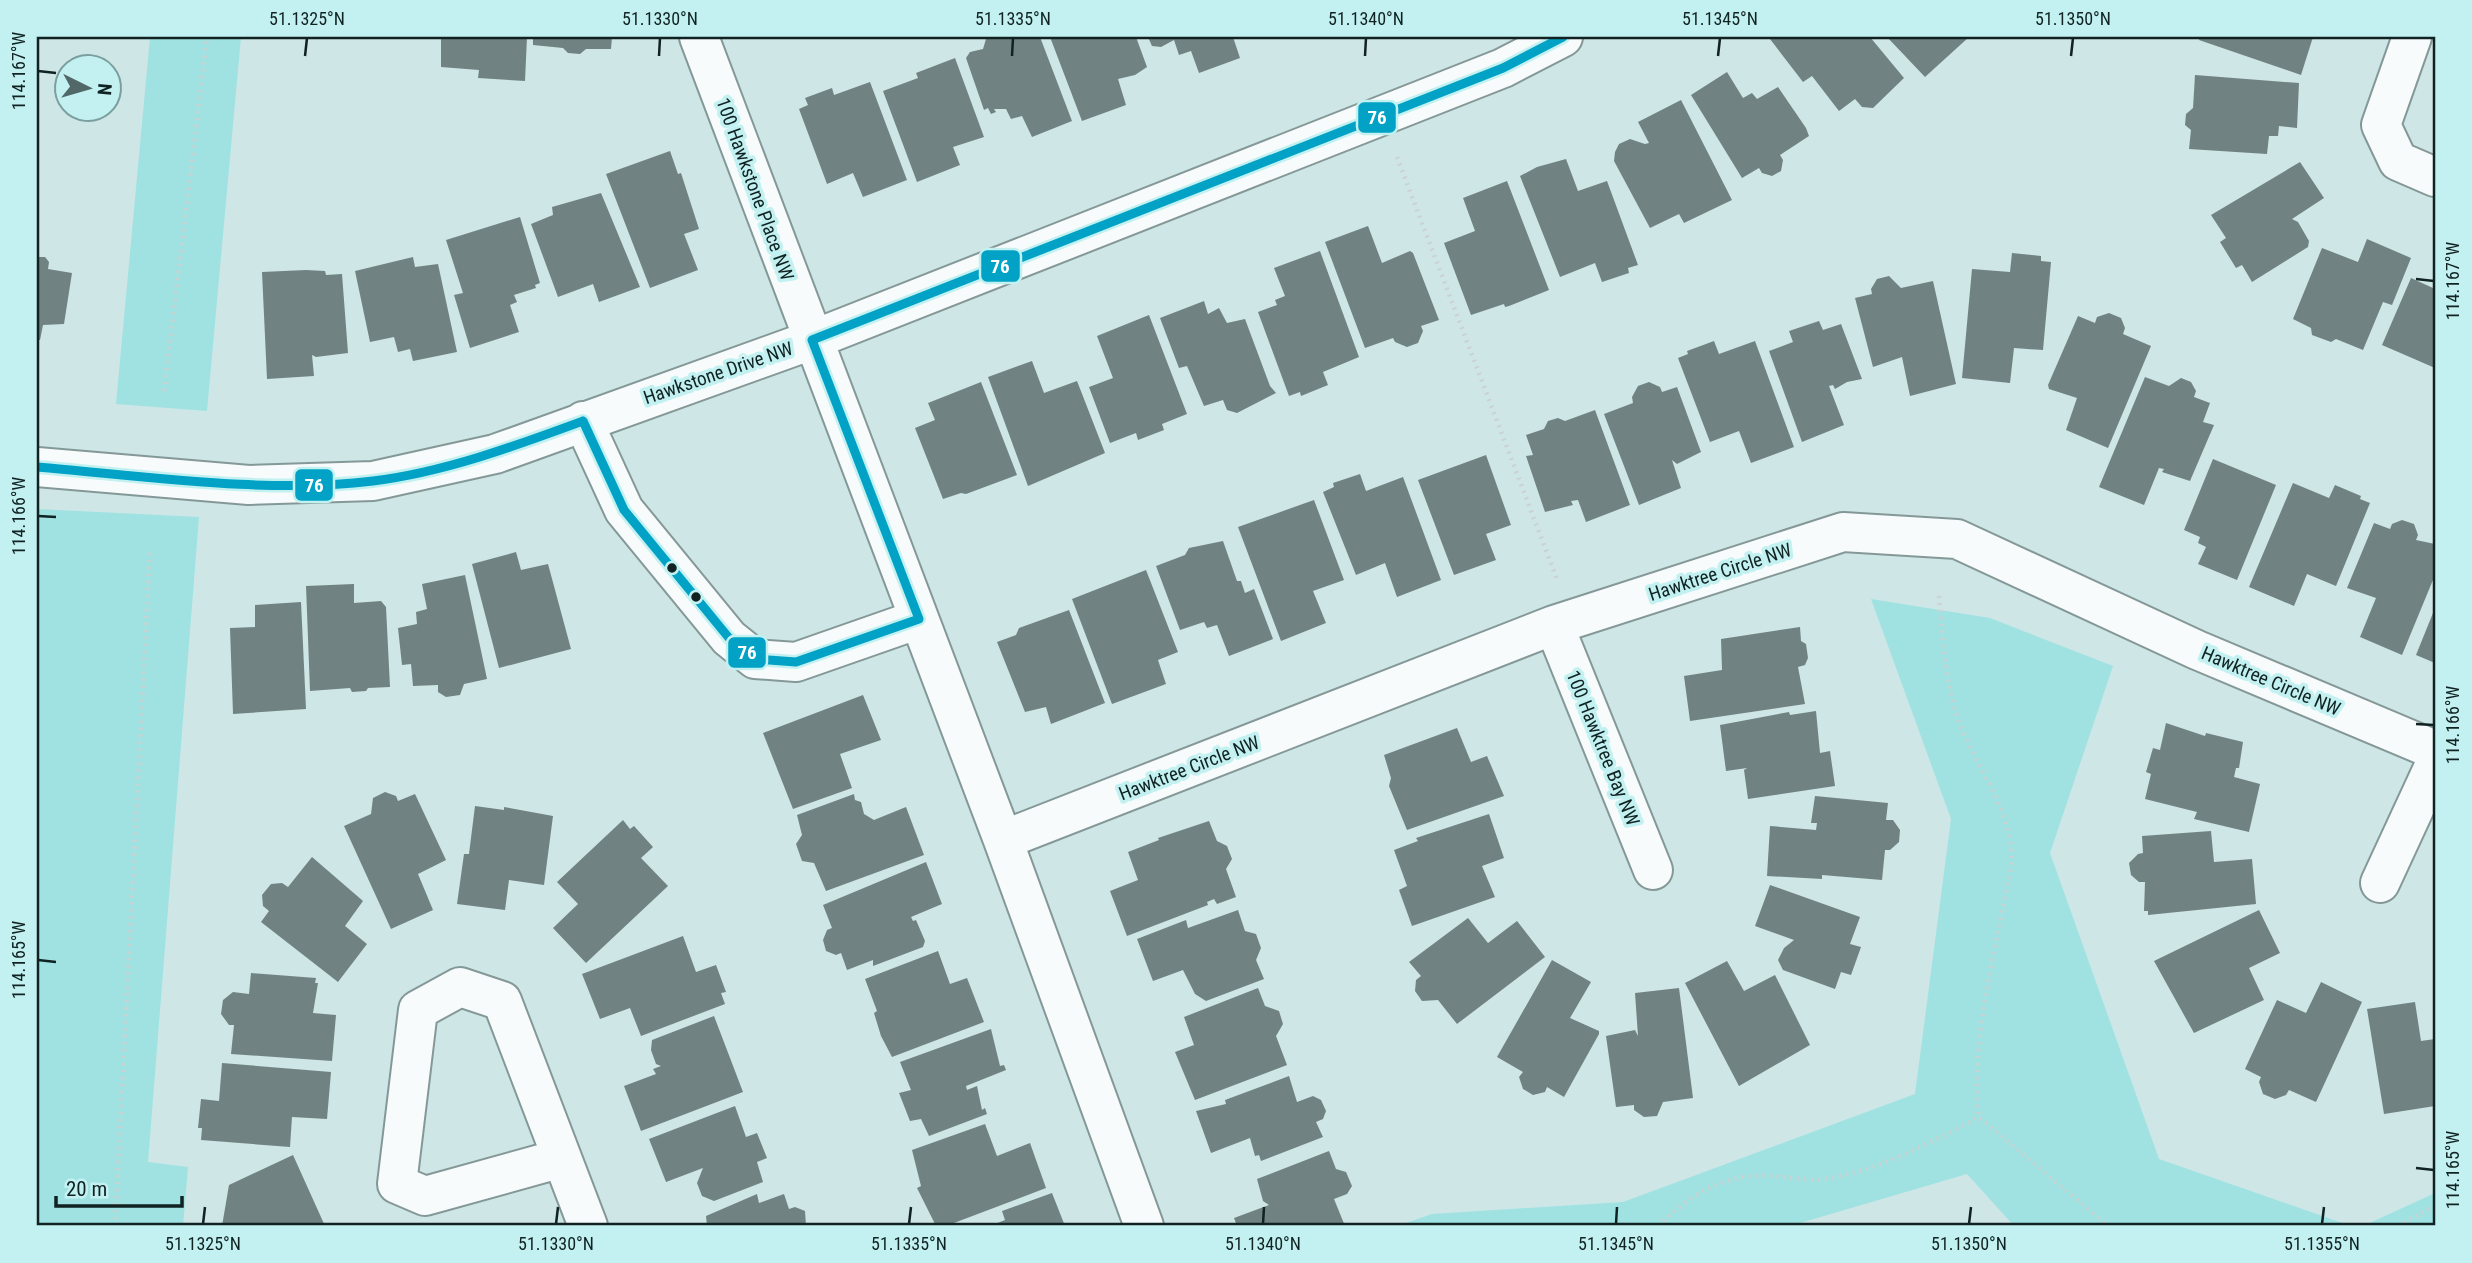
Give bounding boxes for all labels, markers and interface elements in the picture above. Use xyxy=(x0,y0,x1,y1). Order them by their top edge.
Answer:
text: 51.1325°N xyxy=(269,8,345,29)
text: 51.1330°N xyxy=(622,8,698,29)
text: 51.1335°N xyxy=(975,8,1051,29)
text: 51.1340°N xyxy=(1328,8,1404,29)
text: 51.1345°N xyxy=(1682,8,1758,29)
text: 51.1350°N xyxy=(2035,8,2111,29)
text: 114.167°W xyxy=(8,31,29,110)
north arrow xyxy=(52,52,122,122)
text: N xyxy=(92,83,116,96)
street label: 100 Hawkstone Place NW xyxy=(711,95,799,283)
line badge: 76 xyxy=(1357,101,1397,134)
text: 76 xyxy=(1367,106,1387,129)
text: 114.167°W xyxy=(2442,241,2463,320)
line badge: 76 xyxy=(980,249,1021,283)
text: 76 xyxy=(990,255,1010,278)
street label: Hawkstone Drive NW xyxy=(640,337,796,409)
line badge: 76 xyxy=(294,468,334,502)
text: 76 xyxy=(304,474,324,497)
text: 114.166°W xyxy=(8,476,29,555)
street label: Hawktree Circle NW xyxy=(1646,538,1794,606)
unlabelled marker xyxy=(665,561,679,575)
unlabelled marker xyxy=(689,590,703,604)
line badge: 76 xyxy=(727,636,767,669)
text: 76 xyxy=(737,641,757,664)
street label: Hawktree Circle NW xyxy=(2198,641,2344,721)
street label: 100 Hawktree Bay NW xyxy=(1561,667,1645,829)
text: 114.166°W xyxy=(2442,685,2463,764)
street label: Hawktree Circle NW xyxy=(1116,731,1262,805)
text: 114.165°W xyxy=(8,920,29,999)
text: 114.165°W xyxy=(2442,1130,2463,1209)
scale bar xyxy=(56,1165,182,1209)
text: 20 m xyxy=(66,1177,107,1201)
text: 51.1325°N xyxy=(165,1233,241,1254)
text: 51.1330°N xyxy=(518,1233,594,1254)
text: 51.1335°N xyxy=(871,1233,947,1254)
text: 51.1340°N xyxy=(1225,1233,1301,1254)
text: 51.1345°N xyxy=(1578,1233,1654,1254)
text: 51.1350°N xyxy=(1931,1233,2007,1254)
text: 51.1355°N xyxy=(2284,1233,2360,1254)

